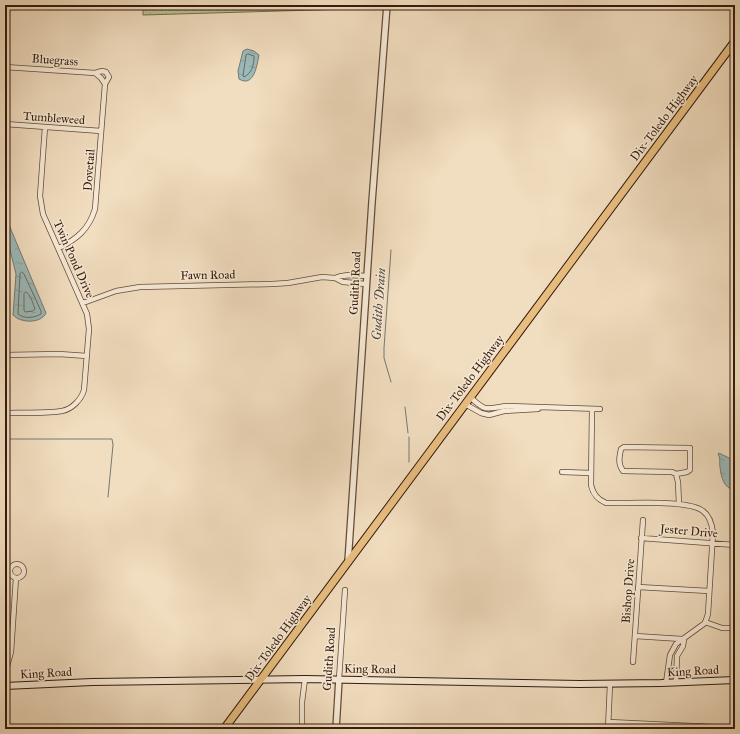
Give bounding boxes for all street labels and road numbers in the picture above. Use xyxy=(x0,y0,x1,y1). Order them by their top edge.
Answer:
street label: Bluegrass xyxy=(31,51,79,70)
street label: Dix-Toledo Highway xyxy=(627,72,702,164)
street label: Tumbleweed xyxy=(22,109,86,127)
street label: Dovetail xyxy=(81,148,97,191)
street label: Twin Pond Drive xyxy=(51,218,97,300)
street label: Gudith Road xyxy=(346,251,364,315)
street label: Fawn Road xyxy=(180,268,236,282)
street label: Dix-Toledo Highway xyxy=(433,332,508,424)
street label: Jester Drive xyxy=(657,521,719,542)
street label: Bishop Drive xyxy=(619,558,637,624)
street label: Dix-Toledo Highway xyxy=(242,592,315,685)
street label: Gudith Road xyxy=(320,627,338,691)
street label: King Road xyxy=(344,662,396,677)
street label: King Road xyxy=(667,663,719,680)
street label: King Road xyxy=(20,665,72,682)

